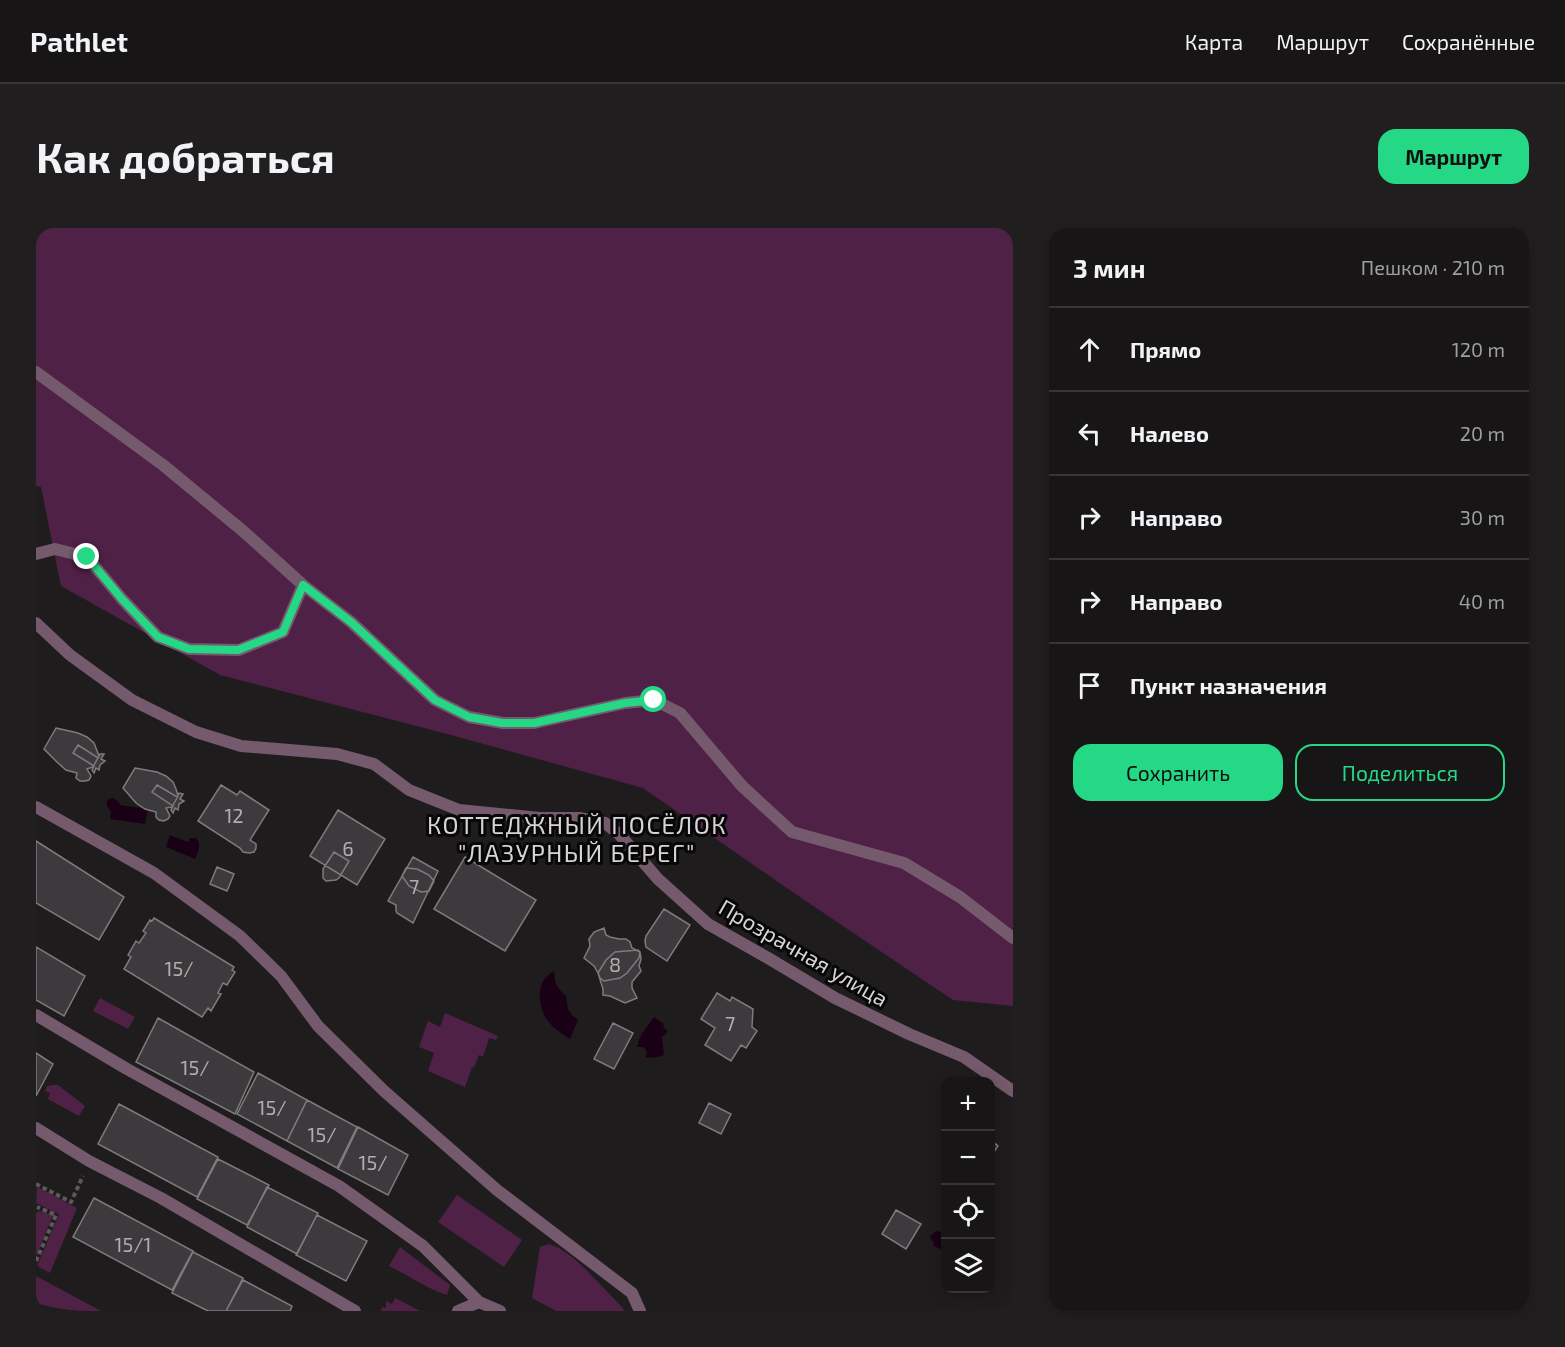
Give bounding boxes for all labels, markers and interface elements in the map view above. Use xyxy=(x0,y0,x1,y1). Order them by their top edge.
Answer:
text: Pathlet xyxy=(30,24,128,58)
text: Карта xyxy=(1185,29,1243,54)
text: Маршрут xyxy=(1276,29,1369,54)
text: Сохранённые xyxy=(1402,29,1535,54)
button: Маршрут xyxy=(1378,129,1529,184)
text: Как добраться xyxy=(36,131,335,181)
text: 3 мин xyxy=(1073,252,1145,283)
text: Пешком · 210 m xyxy=(1361,255,1505,279)
icon: ahead xyxy=(1073,333,1106,366)
text: Прямо xyxy=(1130,336,1201,362)
text: 120 m xyxy=(1452,337,1505,361)
icon: left xyxy=(1073,417,1106,450)
text: Налево xyxy=(1130,420,1209,446)
text: 20 m xyxy=(1460,421,1505,445)
icon: right xyxy=(1073,501,1106,534)
text: Направо xyxy=(1130,504,1223,530)
text: 30 m xyxy=(1460,505,1505,529)
route end xyxy=(73,543,99,569)
icon: right xyxy=(1073,585,1106,618)
text: Направо xyxy=(1130,588,1223,614)
text: 40 m xyxy=(1459,589,1505,613)
icon: arrive xyxy=(1073,669,1106,702)
text: Пункт назначения xyxy=(1130,672,1327,698)
route start xyxy=(640,686,666,712)
button: Сохранить xyxy=(1073,744,1283,801)
button: Поделиться xyxy=(1295,744,1505,801)
house number: 12 xyxy=(224,803,244,827)
district label: КОТТЕДЖНЫЙ ПОСЁЛОК "ЛАЗУРНЫЙ БЕРЕГ" xyxy=(427,810,727,867)
house number: 6 xyxy=(342,836,354,860)
house number: 7 xyxy=(409,874,419,898)
street label: Прозрачная улица xyxy=(714,893,893,1012)
house number: 8 xyxy=(609,952,621,976)
house number: 15/ xyxy=(164,956,194,980)
house number: 7 xyxy=(725,1011,735,1035)
house number: 15/ xyxy=(180,1055,210,1079)
map controls xyxy=(941,1077,995,1293)
button: + xyxy=(941,1077,995,1131)
house number: 15/ xyxy=(257,1095,287,1119)
house number: 15/ xyxy=(307,1122,337,1146)
button: − xyxy=(941,1131,995,1185)
house number: 15/ xyxy=(358,1150,388,1174)
button: locate xyxy=(941,1185,995,1239)
house number: 15/1 xyxy=(115,1232,151,1256)
button: layers xyxy=(941,1239,995,1293)

